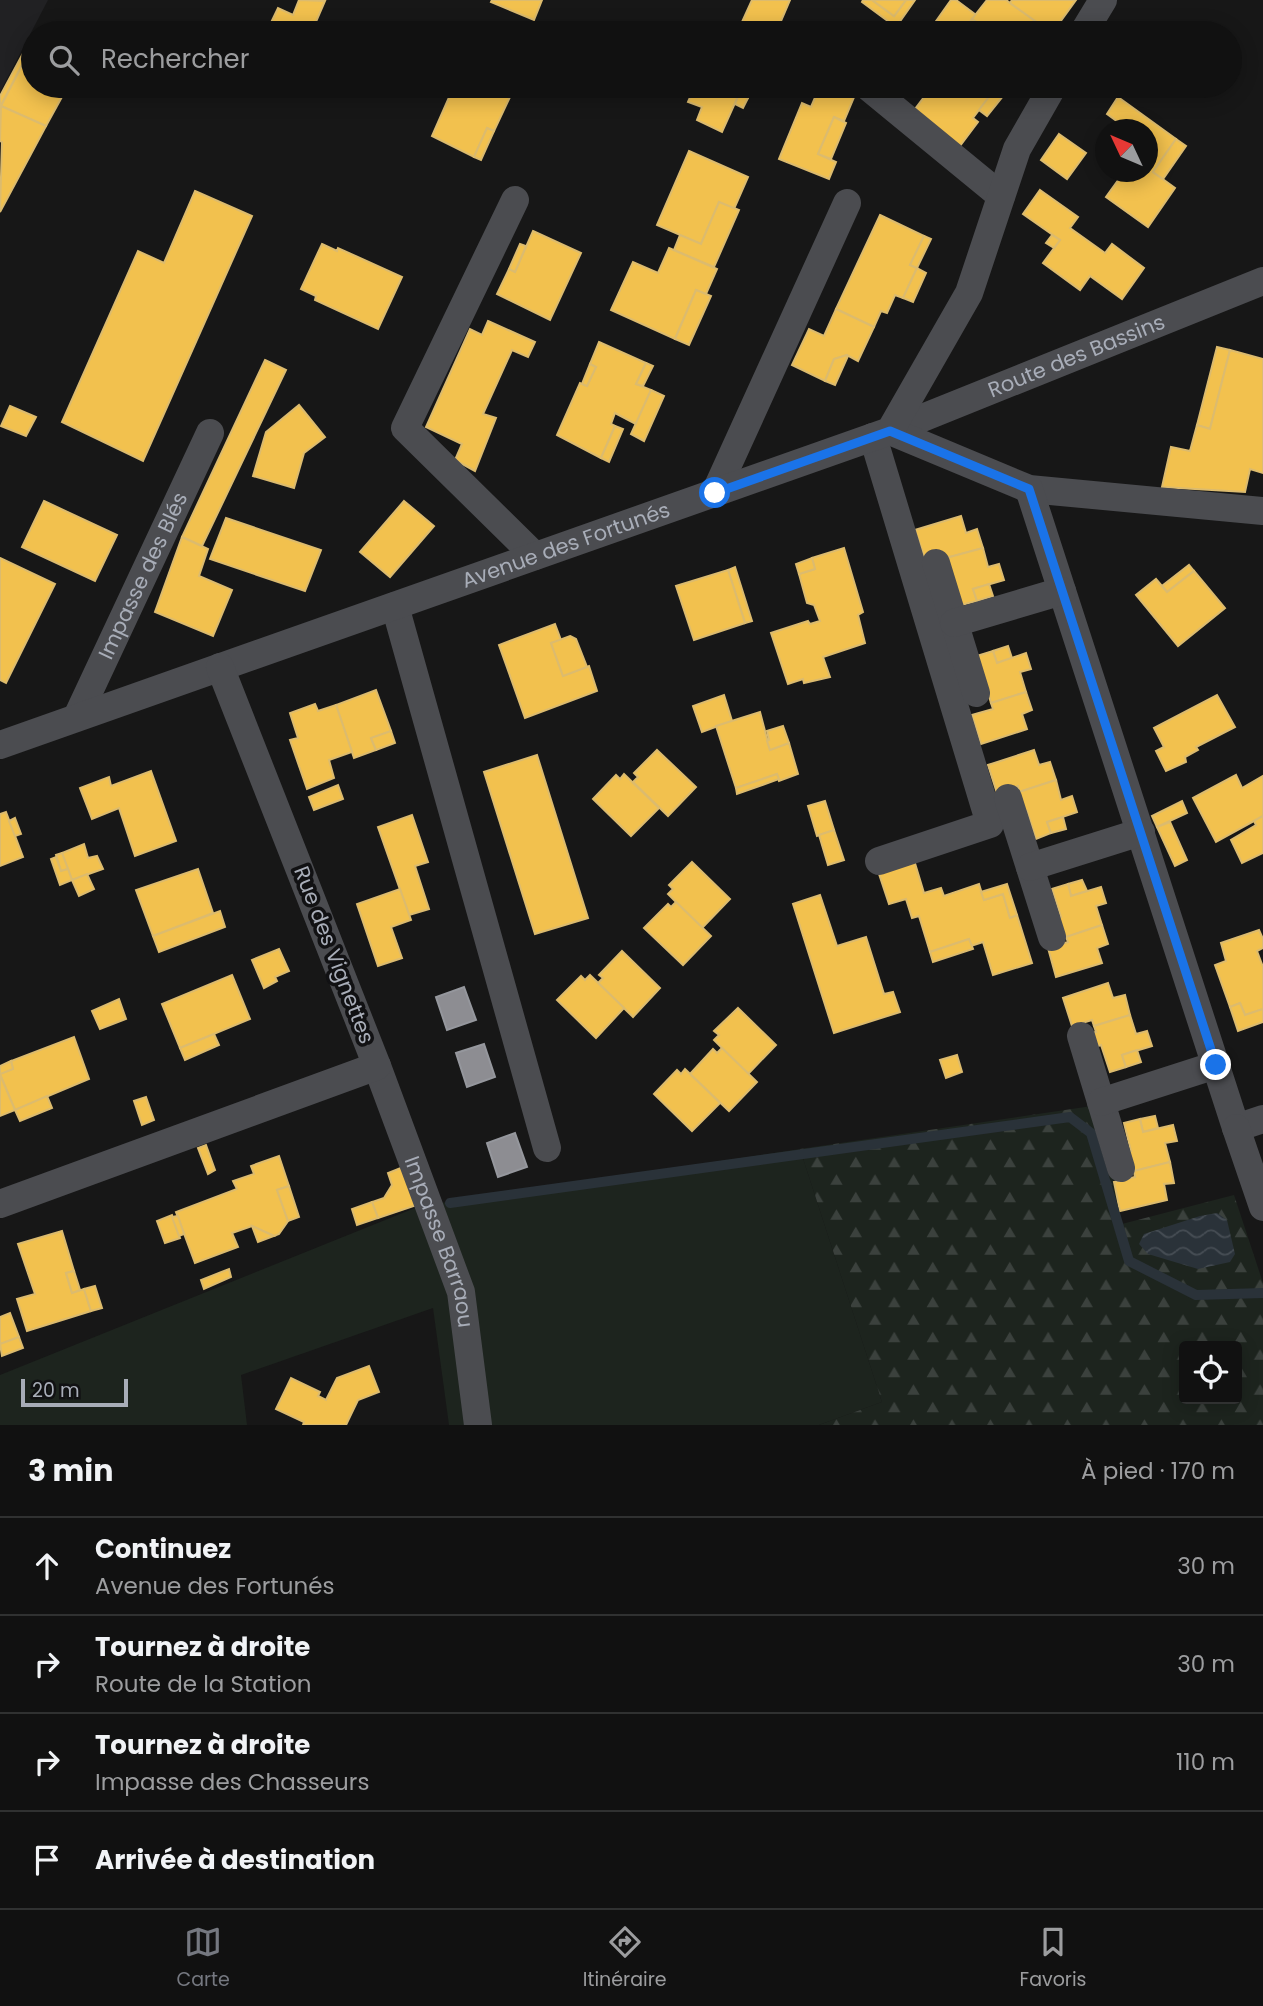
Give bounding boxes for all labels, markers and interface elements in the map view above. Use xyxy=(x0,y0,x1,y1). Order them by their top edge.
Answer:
search box xyxy=(21,21,1242,98)
icon: search xyxy=(45,41,83,79)
text: Rechercher xyxy=(101,41,249,77)
north arrow xyxy=(1095,119,1158,182)
street label: Route des Bassins xyxy=(983,307,1169,404)
route start xyxy=(699,477,730,508)
street label: Impasse des Blés xyxy=(91,487,194,664)
street label: Avenue des Fortunés xyxy=(458,495,674,595)
street label: Rue des Vignettes xyxy=(287,862,382,1048)
route end xyxy=(1200,1049,1231,1080)
street label: Impasse Barraou xyxy=(398,1152,480,1329)
map controls xyxy=(1179,1341,1242,1404)
button: locate xyxy=(1179,1341,1242,1404)
scale bar xyxy=(21,1376,128,1408)
text: 20 m xyxy=(32,1377,80,1404)
text: 3 min xyxy=(28,1449,113,1492)
text: À pied · 170 m xyxy=(1081,1455,1235,1487)
text: Continuez xyxy=(95,1531,231,1567)
icon: ahead xyxy=(28,1547,66,1585)
text: 30 m xyxy=(1177,1550,1235,1582)
text: Avenue des Fortunés xyxy=(95,1570,334,1602)
text: Tournez à droite xyxy=(95,1629,310,1665)
icon: right xyxy=(28,1645,66,1683)
text: 30 m xyxy=(1177,1648,1235,1680)
text: Route de la Station xyxy=(95,1668,311,1700)
text: Tournez à droite xyxy=(95,1727,310,1763)
icon: right xyxy=(28,1743,66,1781)
text: 110 m xyxy=(1176,1746,1235,1778)
text: Impasse des Chasseurs xyxy=(95,1766,369,1798)
icon: arrive xyxy=(28,1841,66,1879)
text: Arrivée à destination xyxy=(95,1842,375,1878)
tab: Carte xyxy=(177,1923,230,1994)
tab: Itinéraire xyxy=(583,1923,667,1994)
tab: Favoris xyxy=(1020,1923,1086,1994)

